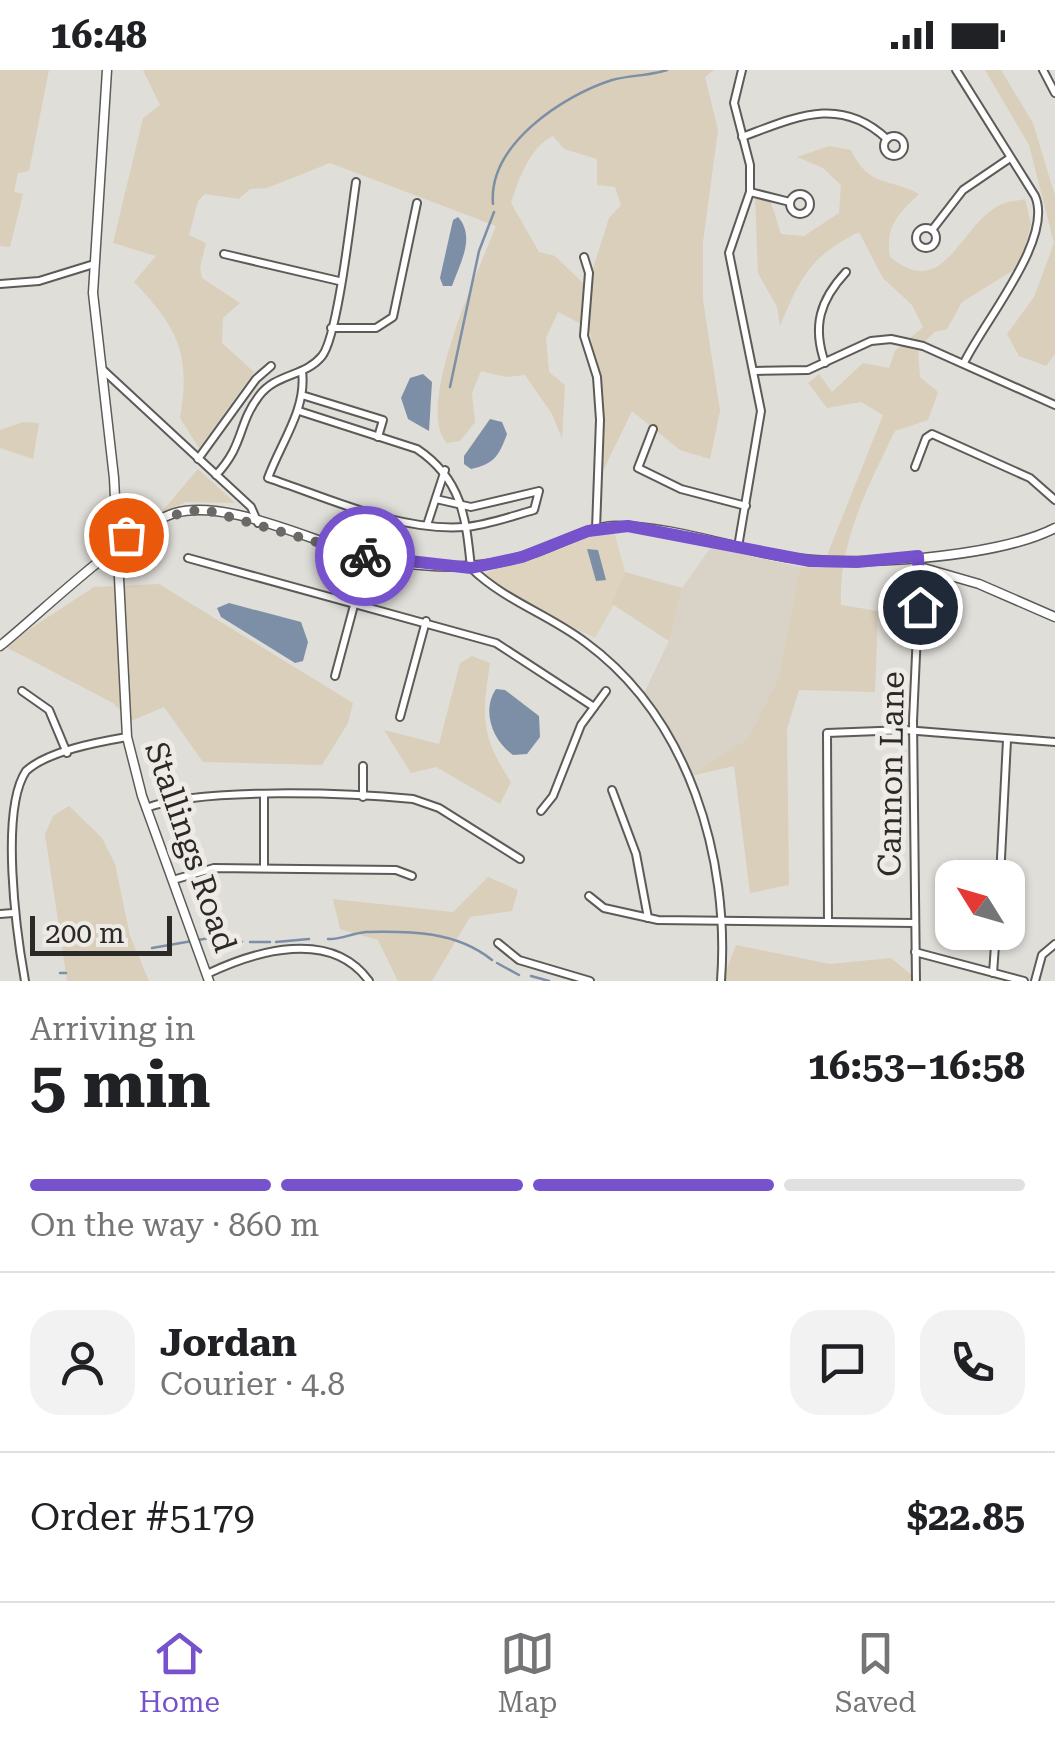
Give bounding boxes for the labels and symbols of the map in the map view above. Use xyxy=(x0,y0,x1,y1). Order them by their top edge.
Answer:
pin xyxy=(84,493,169,578)
courier xyxy=(315,506,415,606)
pin xyxy=(878,565,963,650)
street label: Cannon Lane xyxy=(870,671,912,877)
street label: Stallings Road xyxy=(137,737,245,957)
north arrow xyxy=(935,860,1025,950)
scale bar xyxy=(30,911,172,956)

